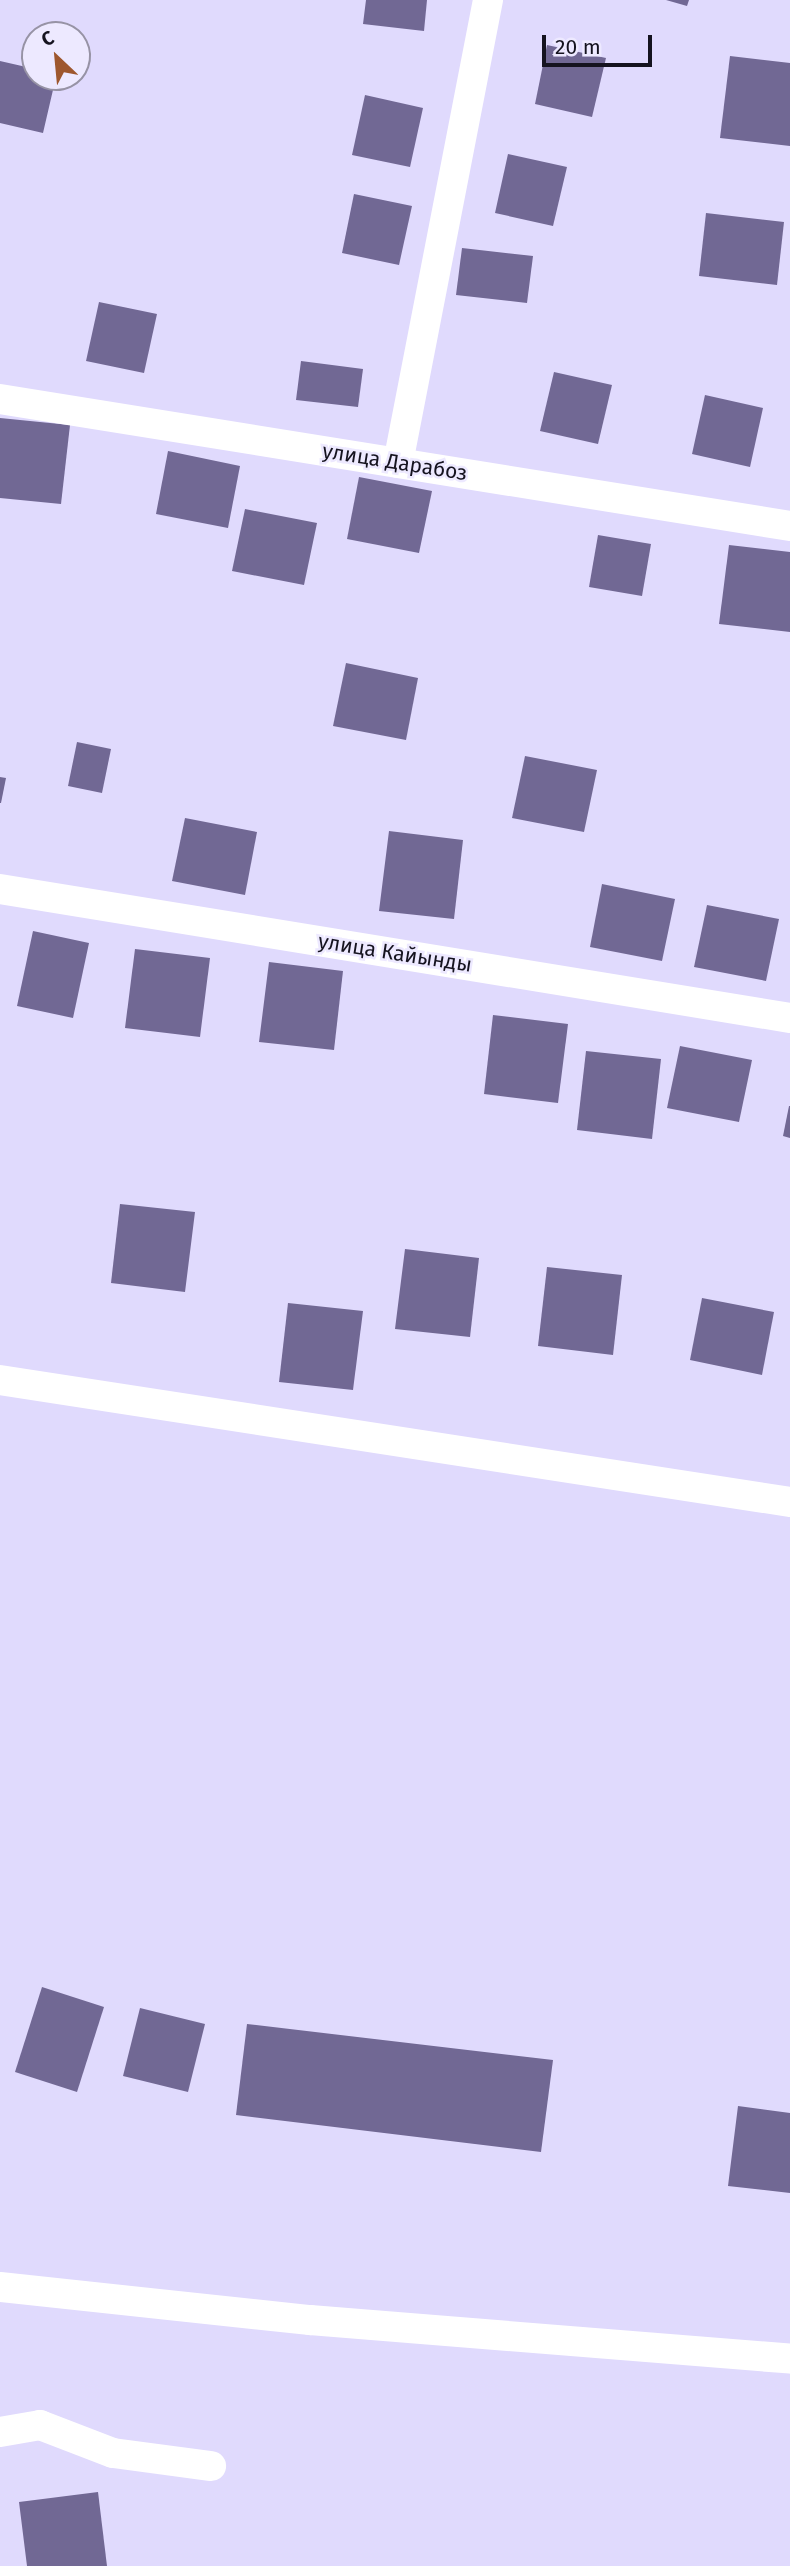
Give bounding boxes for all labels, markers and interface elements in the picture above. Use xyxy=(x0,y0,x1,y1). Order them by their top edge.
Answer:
north arrow xyxy=(21,21,91,91)
scale bar xyxy=(545,21,655,65)
text: С xyxy=(37,26,57,51)
text: 20 m xyxy=(555,34,601,60)
street label: улица Дарабоз xyxy=(321,438,469,486)
street label: улица Кайынды xyxy=(316,928,474,978)

